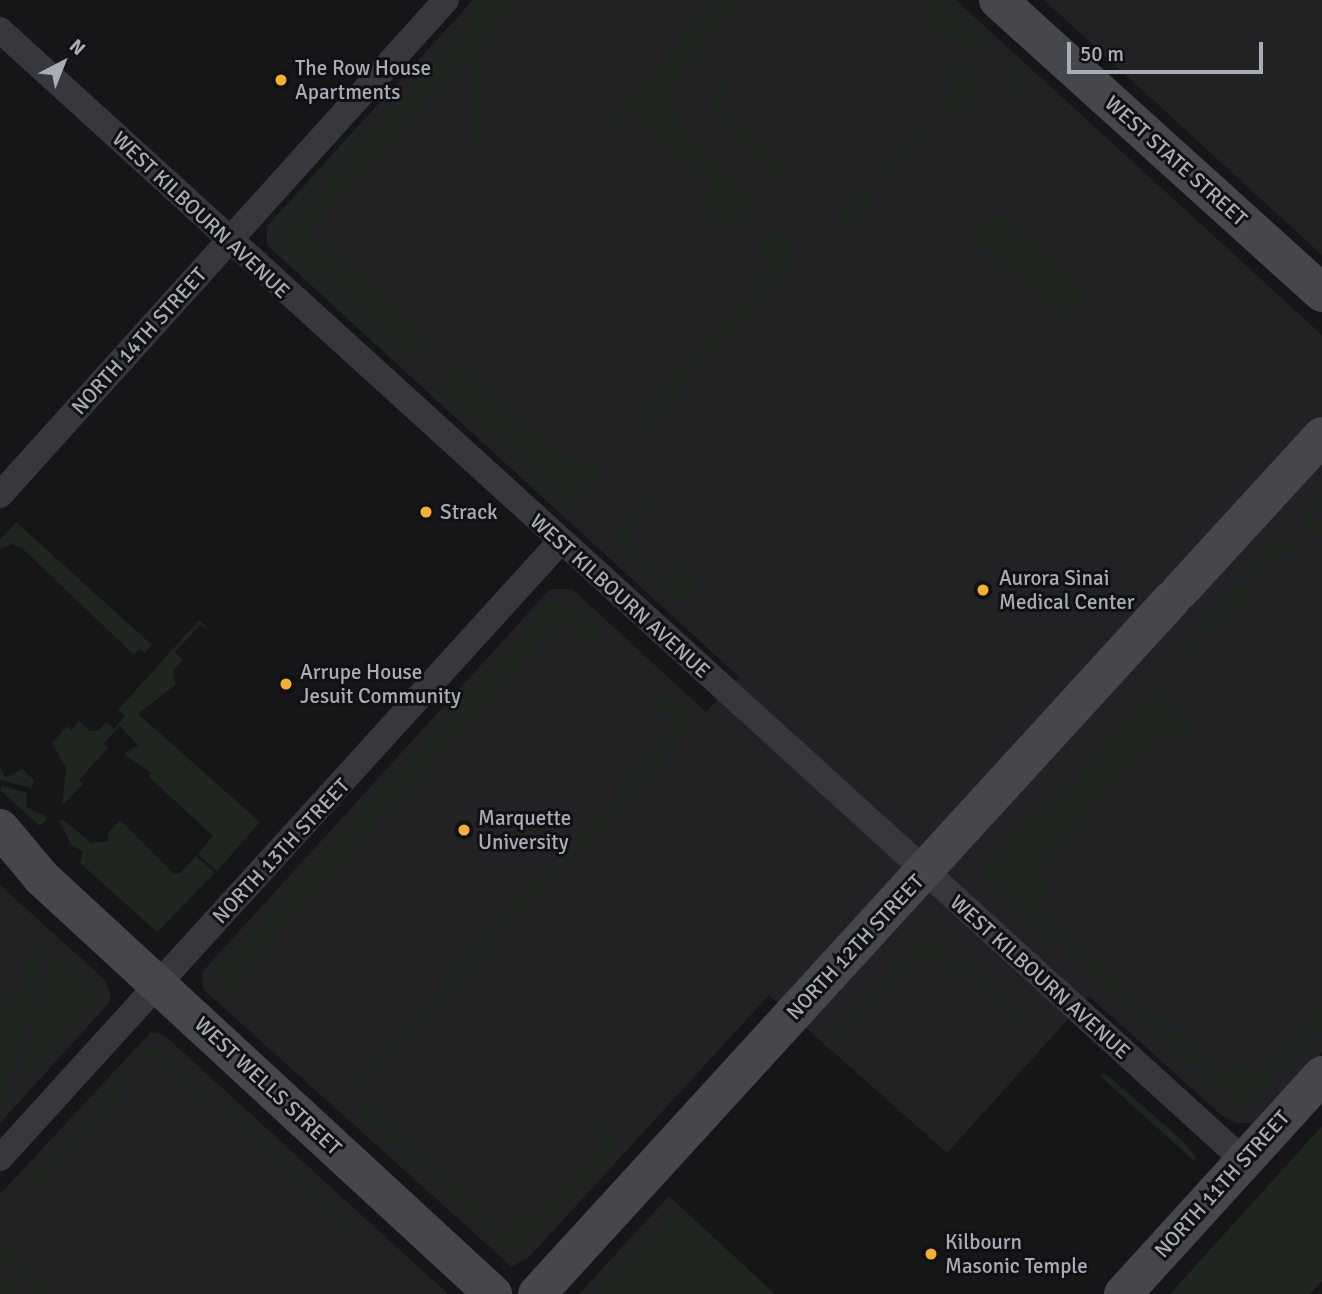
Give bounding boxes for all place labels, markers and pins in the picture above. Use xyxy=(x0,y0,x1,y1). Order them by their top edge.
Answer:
place label: The Row House Apartments xyxy=(295,55,431,105)
marker: The Row House Apartments xyxy=(273,72,289,88)
place label: Strack xyxy=(440,499,498,525)
marker: Strack xyxy=(418,504,434,520)
place label: Aurora Sinai Medical Center xyxy=(999,565,1134,615)
marker: Aurora Sinai Medical Center xyxy=(973,580,993,600)
place label: Arrupe House Jesuit Community xyxy=(300,659,461,709)
marker: Arrupe House Jesuit Community xyxy=(278,676,294,692)
place label: Marquette University xyxy=(478,805,571,855)
marker: Marquette University xyxy=(456,822,472,838)
place label: Kilbourn Masonic Temple xyxy=(945,1229,1088,1279)
marker: Kilbourn Masonic Temple xyxy=(923,1246,939,1262)

